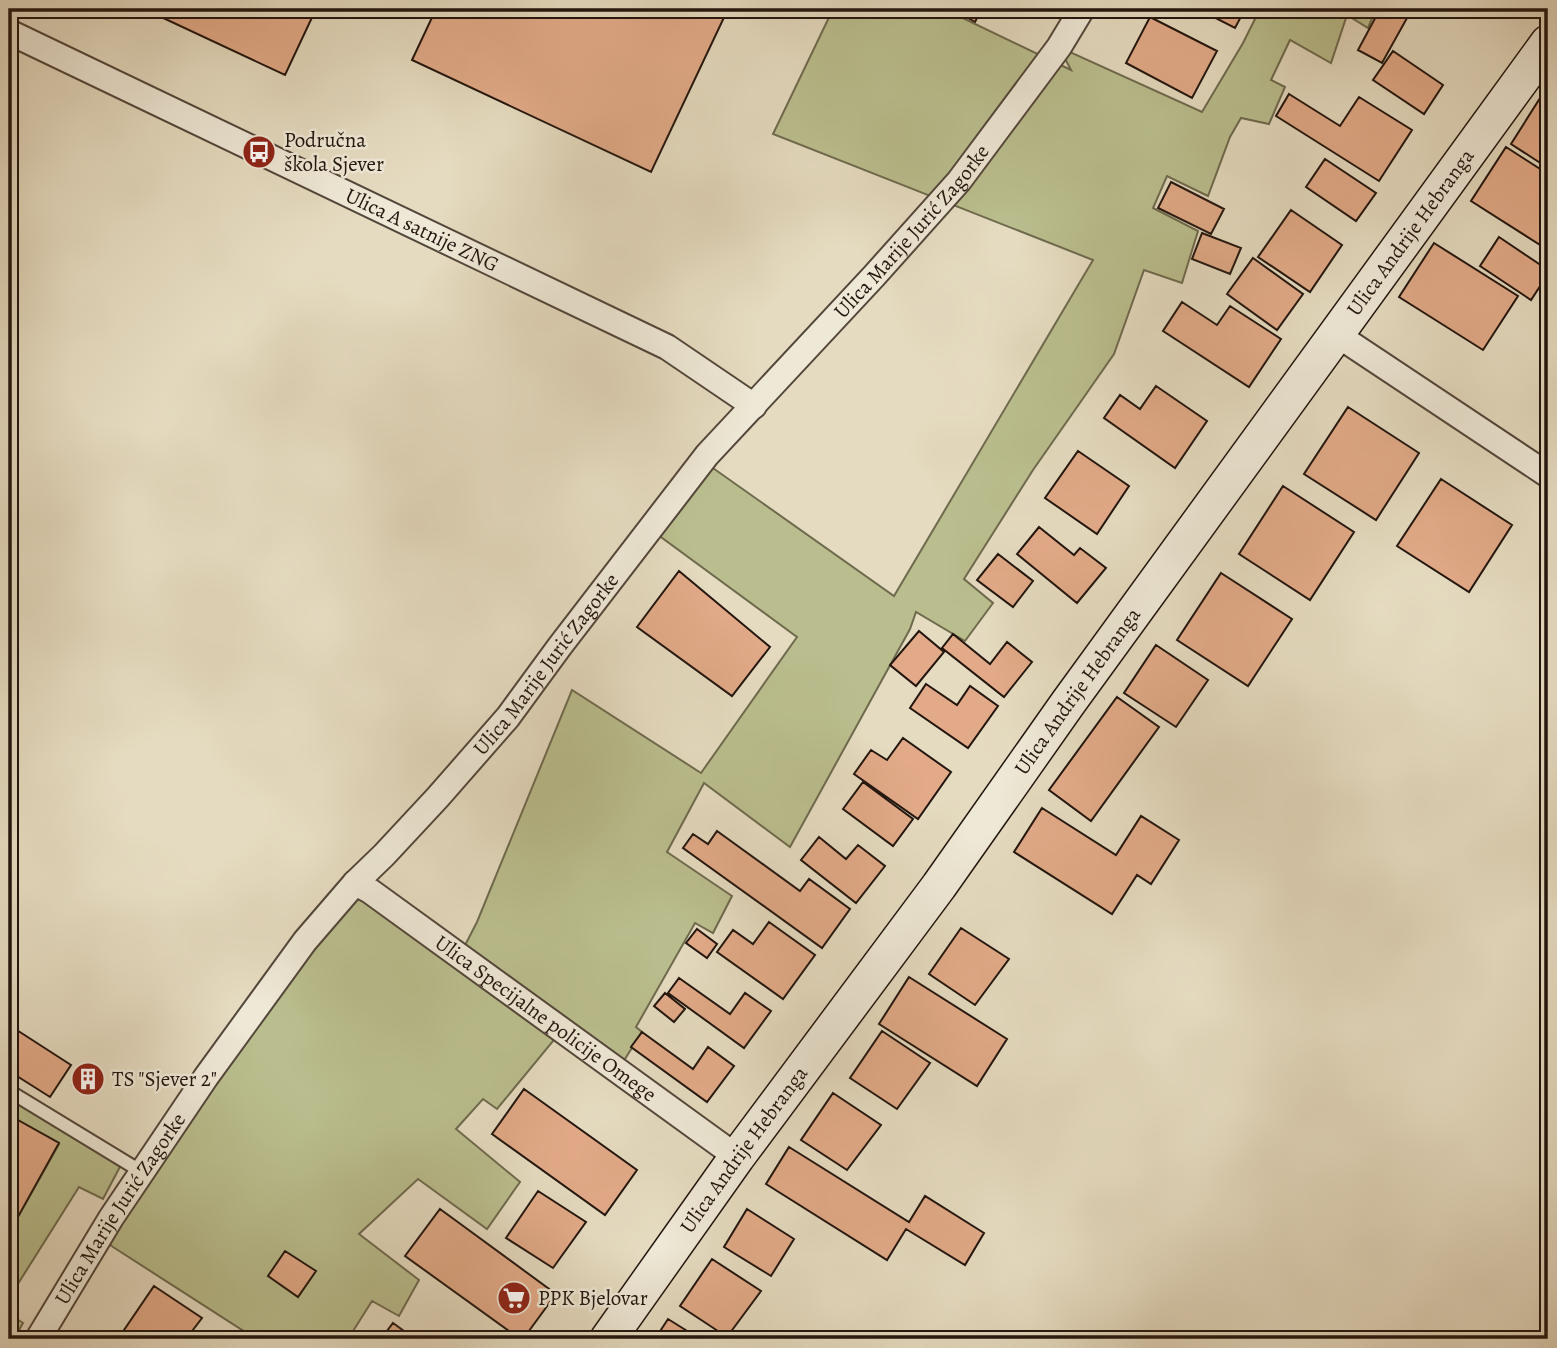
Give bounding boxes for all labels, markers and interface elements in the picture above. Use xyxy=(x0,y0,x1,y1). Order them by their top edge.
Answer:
place label: Područna škola Sjever xyxy=(284,126,384,178)
bus stop icon: Područna škola Sjever xyxy=(240,133,278,171)
street label: Ulica Marije Jurić Zagorke xyxy=(827,139,996,325)
street label: Ulica Andrije Hebranga xyxy=(1340,143,1481,322)
street label: Ulica A satnije ZNG xyxy=(341,181,503,278)
street label: Ulica Marije Jurić Zagorke xyxy=(467,567,625,761)
street label: Ulica Andrije Hebranga xyxy=(1008,601,1147,781)
street label: Ulica Specijalne policije Omege xyxy=(429,929,662,1108)
building icon: TS "Sjever 2" xyxy=(69,1060,107,1098)
street label: Ulica Andrije Hebranga xyxy=(673,1060,814,1239)
place label: TS "Sjever 2" xyxy=(112,1065,217,1093)
street label: Ulica Marije Jurić Zagorke xyxy=(48,1107,192,1310)
supermarket icon: PPK Bjelovar xyxy=(495,1279,533,1317)
place label: PPK Bjelovar xyxy=(538,1284,648,1312)

